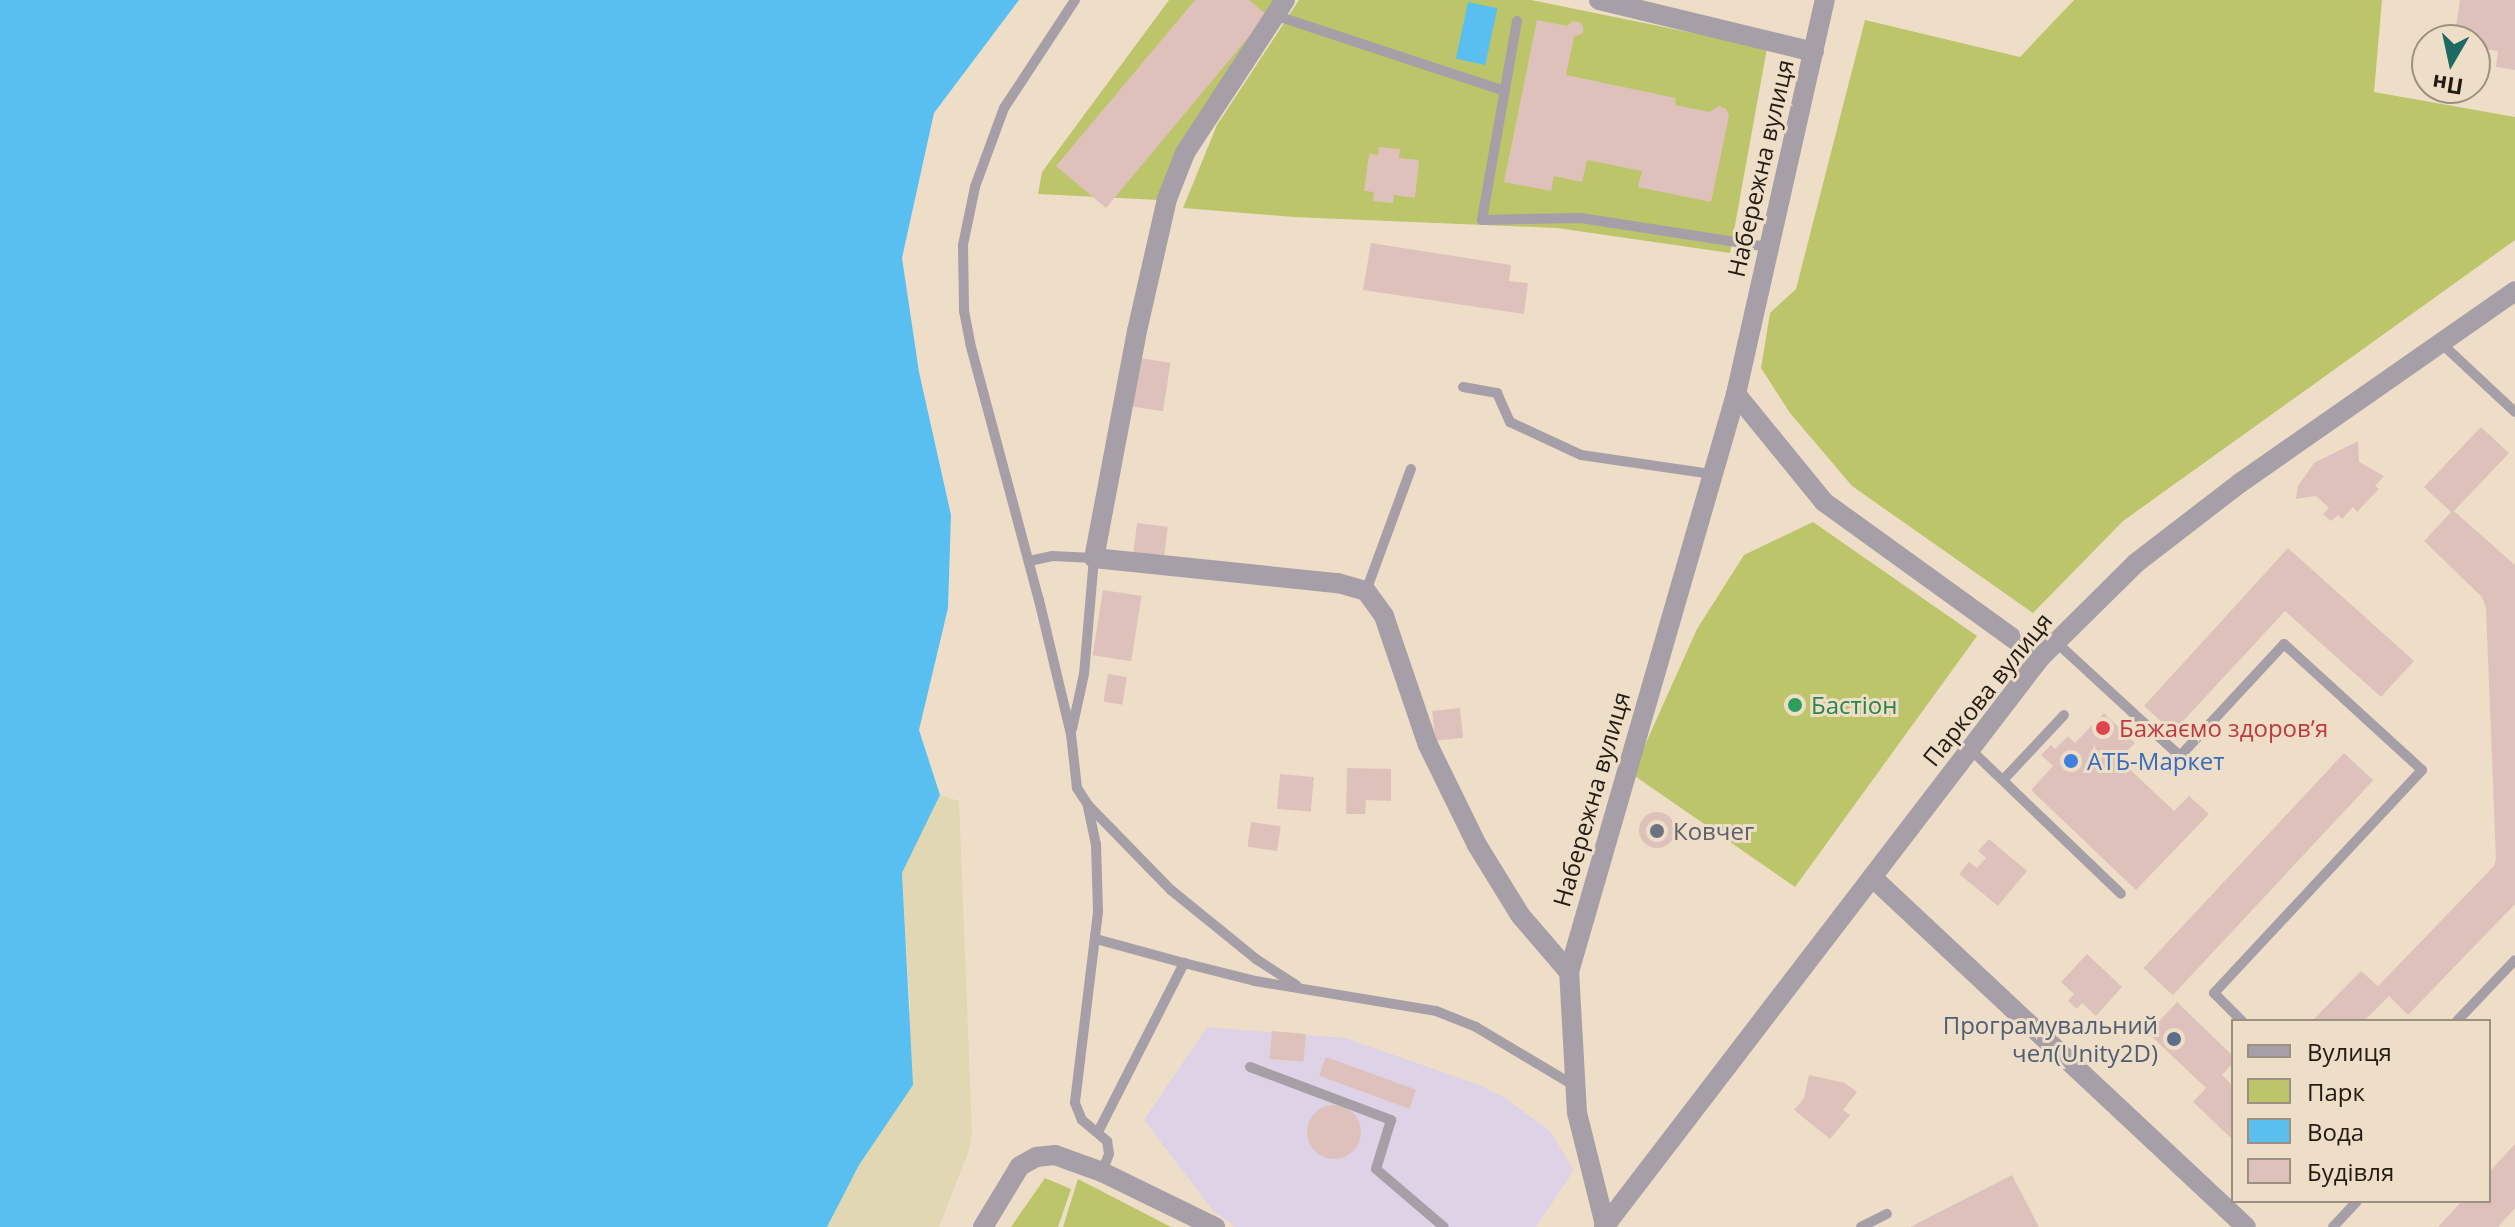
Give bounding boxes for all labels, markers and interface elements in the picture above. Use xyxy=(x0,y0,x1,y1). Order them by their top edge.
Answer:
north arrow xyxy=(2411,24,2491,104)
street label: Набережна вулиця xyxy=(1721,56,1799,280)
text: Пн xyxy=(2430,68,2465,103)
street label: Паркова вулиця xyxy=(1916,607,2058,771)
street label: Набережна вулиця xyxy=(1547,688,1635,910)
place label: Бастіон xyxy=(1811,691,1897,719)
marker: Бастіон xyxy=(1786,696,1804,714)
place label: Бажаємо здоровʼя xyxy=(2119,714,2328,742)
marker: Бажаємо здоровʼя xyxy=(2094,719,2112,737)
place label: АТБ-Маркет xyxy=(2087,747,2225,775)
marker: АТБ-Маркет xyxy=(2062,752,2080,770)
place label: Ковчег xyxy=(1673,817,1754,845)
marker: Ковчег xyxy=(1648,822,1666,840)
place label: Програмувальний чел(Unity2D) xyxy=(1943,1011,2158,1067)
legend xyxy=(2231,1019,2491,1203)
marker: Програмувальний чел(Unity2D) xyxy=(2165,1030,2183,1048)
text: Вулиця xyxy=(2307,1035,2392,1068)
text: Парк xyxy=(2307,1075,2365,1108)
text: Вода xyxy=(2307,1115,2364,1148)
text: Будівля xyxy=(2307,1155,2394,1188)

